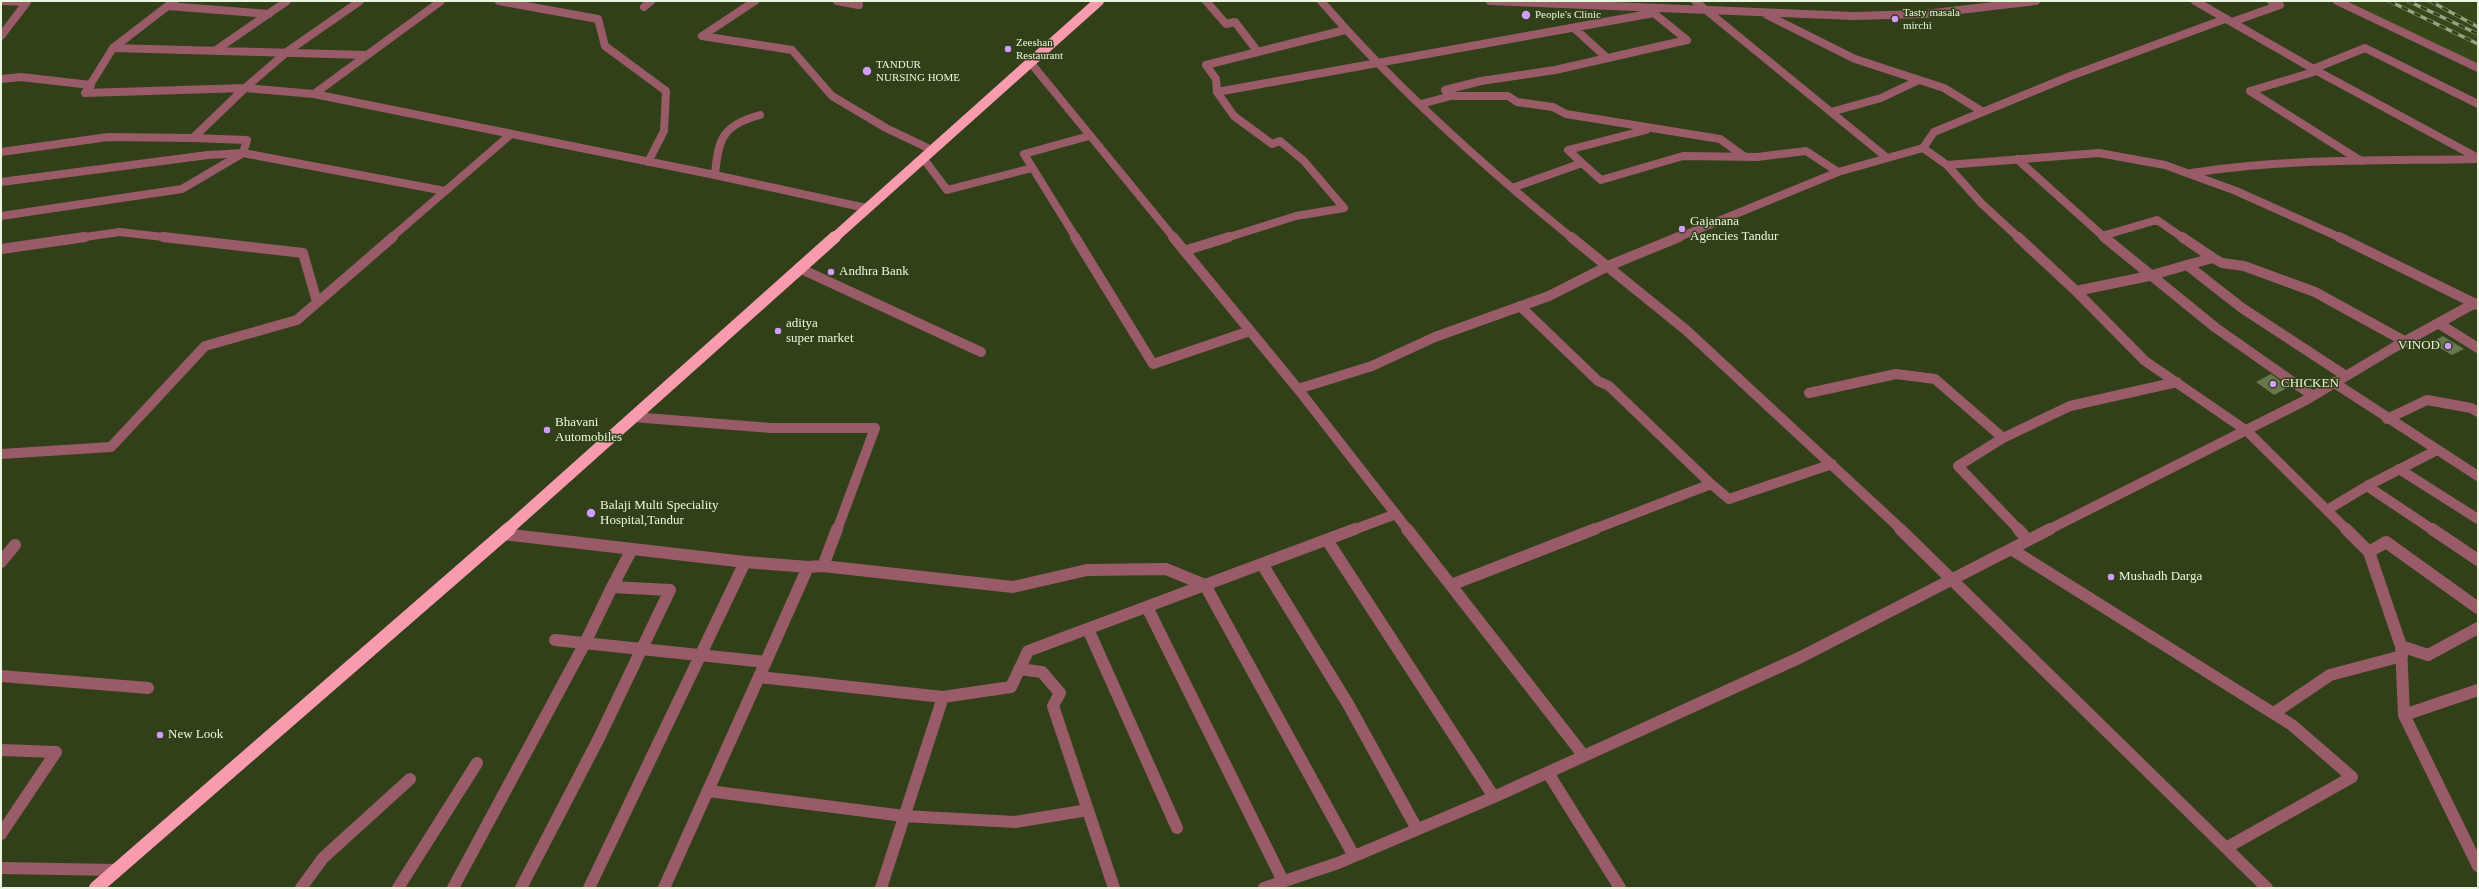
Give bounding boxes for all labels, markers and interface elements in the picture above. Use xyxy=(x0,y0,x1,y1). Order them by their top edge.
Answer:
place label: Tasty masala mirchi xyxy=(1903,6,1960,32)
place label: People's Clinic xyxy=(1535,8,1601,22)
marker: People's Clinic xyxy=(1520,9,1532,21)
marker: Tasty masala mirchi xyxy=(1890,14,1900,24)
place label: Zeeshan Restaurant xyxy=(1016,36,1063,62)
marker: Zeeshan Restaurant xyxy=(1003,44,1013,54)
place label: TANDUR NURSING HOME xyxy=(876,58,960,84)
marker: TANDUR NURSING HOME xyxy=(861,65,873,77)
place label: Gajanana Agencies Tandur xyxy=(1690,214,1778,245)
marker: Gajanana Agencies Tandur xyxy=(1677,224,1687,234)
place label: Andhra Bank xyxy=(839,264,909,280)
marker: Andhra Bank xyxy=(826,267,836,277)
place label: aditya super market xyxy=(786,316,854,347)
marker: aditya super market xyxy=(773,326,783,336)
place label: VINOD xyxy=(2398,338,2440,354)
marker: VINOD xyxy=(2443,341,2453,351)
place label: CHICKEN xyxy=(2281,376,2339,392)
marker: CHICKEN xyxy=(2268,379,2278,389)
place label: Bhavani Automobiles xyxy=(555,415,622,446)
marker: Bhavani Automobiles xyxy=(542,425,552,435)
place label: Balaji Multi Speciality Hospital,Tandur xyxy=(600,498,718,529)
marker: Balaji Multi Speciality Hospital,Tandur xyxy=(585,507,597,519)
place label: Mushadh Darga xyxy=(2119,569,2202,585)
marker: Mushadh Darga xyxy=(2106,572,2116,582)
place label: New Look xyxy=(168,727,223,743)
marker: New Look xyxy=(155,730,165,740)

